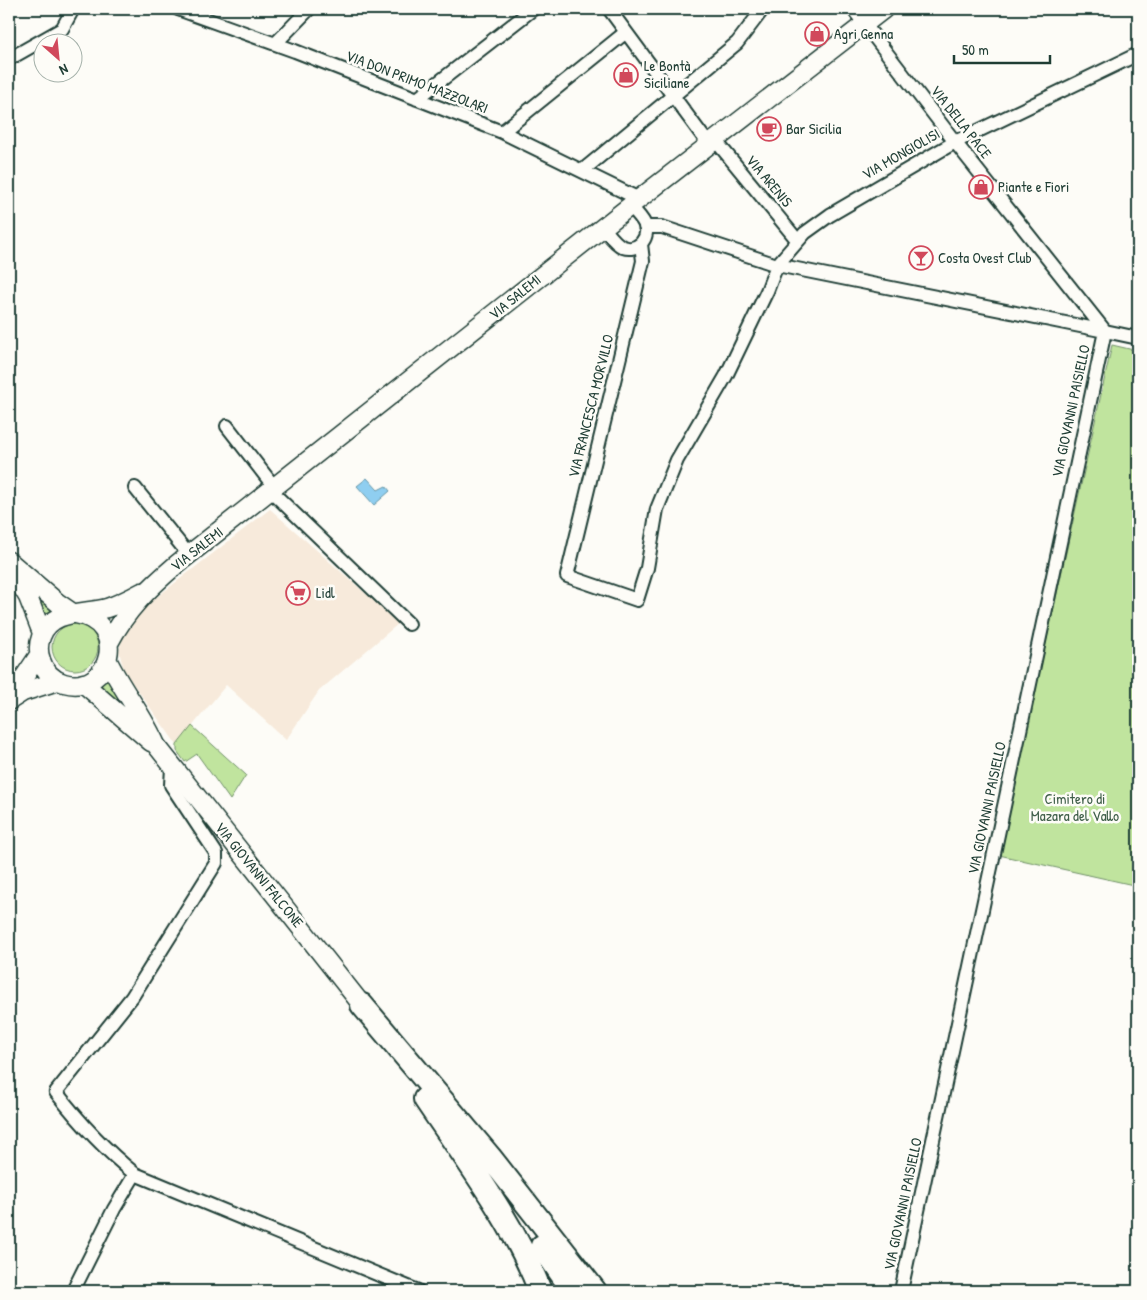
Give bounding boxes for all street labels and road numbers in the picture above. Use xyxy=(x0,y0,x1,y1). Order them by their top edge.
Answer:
street label: VIA DON PRIMO MAZZOLARI xyxy=(343,45,491,118)
street label: VIA DELLA PACE xyxy=(926,81,997,163)
street label: VIA MONGIOLISI xyxy=(858,123,943,184)
street label: VIA ARENIS xyxy=(741,150,797,211)
street label: VIA SALEMI xyxy=(484,269,545,324)
street label: VIA FRANCESCA MORVILLO xyxy=(563,332,618,480)
street label: VIA GIOVANNI PAISIELLO xyxy=(1046,343,1095,479)
street label: VIA SALEMI xyxy=(166,521,227,576)
street label: VIA GIOVANNI PAISIELLO xyxy=(962,740,1011,876)
street label: VIA GIOVANNI FALCONE xyxy=(210,817,309,932)
street label: VIA GIOVANNI PAISIELLO xyxy=(878,1136,927,1272)

